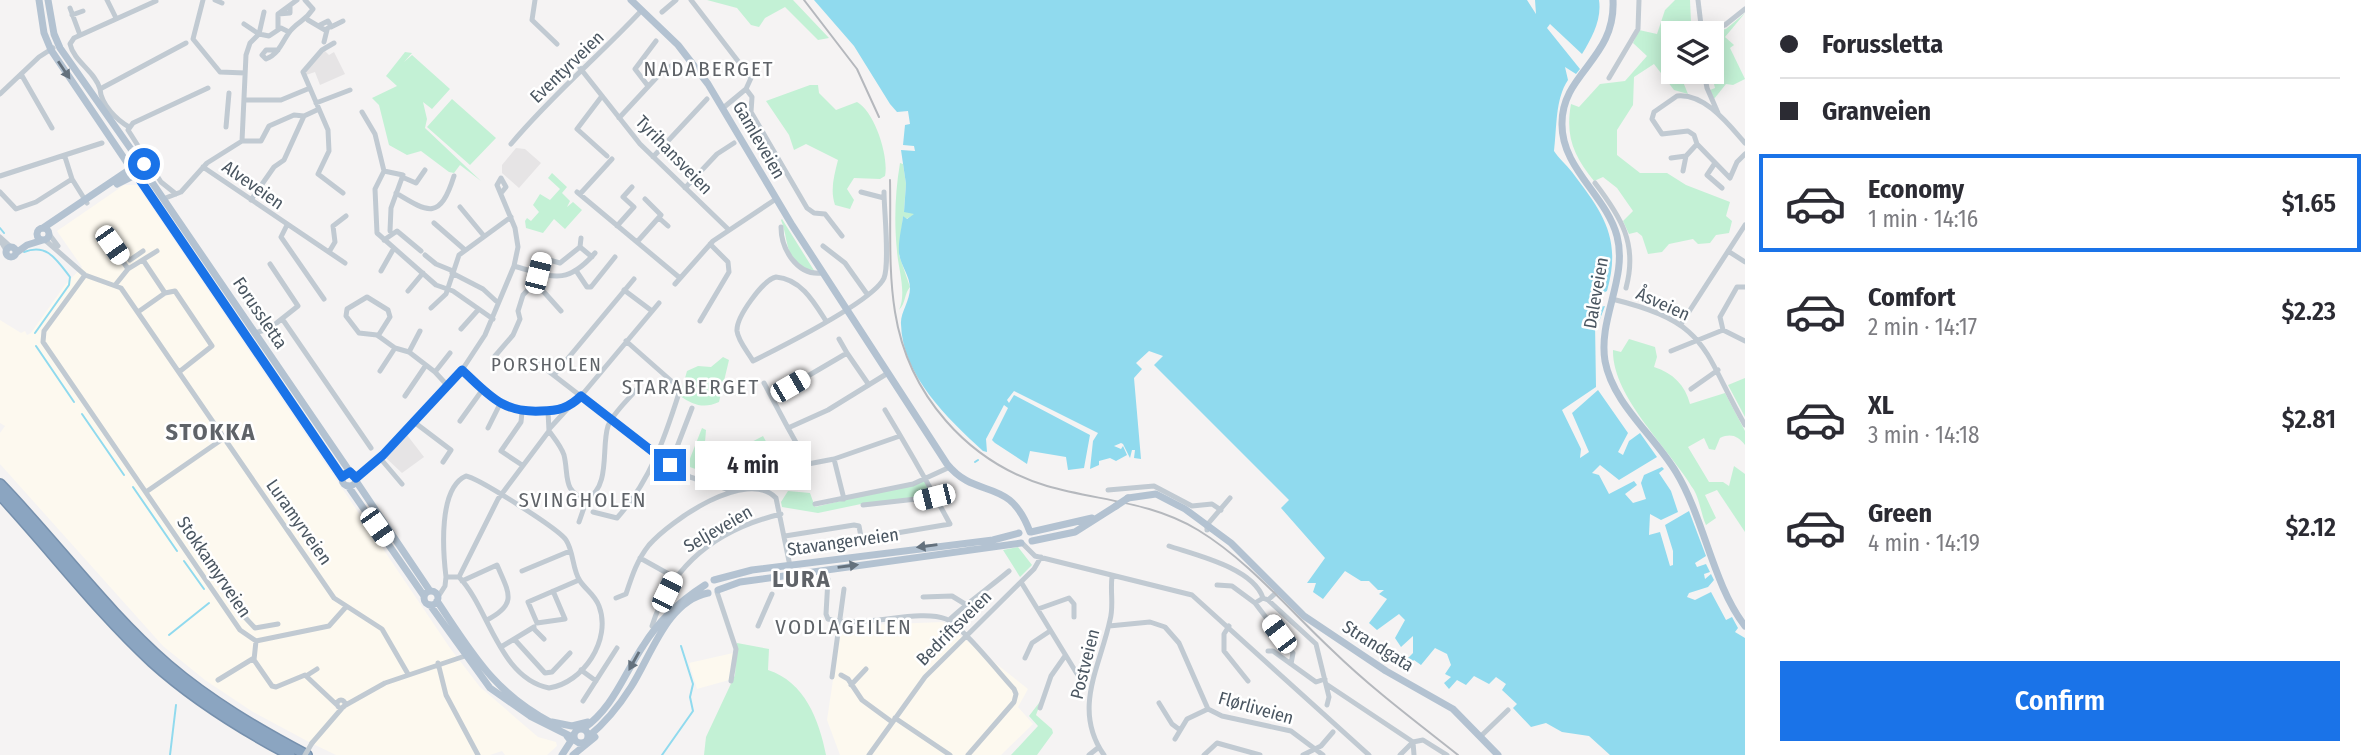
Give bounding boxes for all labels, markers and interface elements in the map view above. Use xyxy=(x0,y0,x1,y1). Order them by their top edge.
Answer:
map controls xyxy=(1661,21,1724,84)
button: layers xyxy=(1661,21,1724,84)
street label: Eventyrveien xyxy=(525,26,609,108)
text: Forussletta xyxy=(1822,29,1943,60)
district label: NADABERGET xyxy=(643,56,775,82)
one-way arrow xyxy=(57,61,71,79)
text: Granveien xyxy=(1822,96,1931,127)
street label: Gamleveien xyxy=(728,97,790,183)
street label: Tyrihansveien xyxy=(631,111,717,199)
route start xyxy=(128,148,160,180)
street label: Alveveien xyxy=(218,156,288,214)
icon: car xyxy=(1784,172,1847,235)
text: Economy xyxy=(1868,174,1964,205)
text: $1.65 xyxy=(2282,188,2336,219)
text: 1 min · 14:16 xyxy=(1868,205,1978,233)
car xyxy=(92,222,133,268)
car xyxy=(523,250,554,296)
street label: Daleveien xyxy=(1579,256,1613,330)
street label: Forussletta xyxy=(228,273,292,353)
icon: car xyxy=(1784,280,1847,343)
street label: Åsveien xyxy=(1633,282,1694,326)
text: Comfort xyxy=(1868,282,1956,313)
text: $2.23 xyxy=(2282,296,2336,327)
text: 2 min · 14:17 xyxy=(1868,313,1977,341)
district label: PORSHOLEN xyxy=(491,353,603,376)
car xyxy=(767,366,814,406)
district label: STARABERGET xyxy=(622,374,760,400)
icon: car xyxy=(1784,388,1847,451)
text: XL xyxy=(1868,390,1894,421)
text: $2.81 xyxy=(2282,404,2336,435)
district label: STOKKA xyxy=(166,418,256,446)
text: 3 min · 14:18 xyxy=(1868,421,1980,449)
callout: 4 min xyxy=(694,440,810,490)
route end xyxy=(654,449,686,481)
text: 4 min xyxy=(727,451,779,479)
street label: Luramyrveien xyxy=(261,475,337,569)
car xyxy=(912,482,957,512)
district label: SVINGHOLEN xyxy=(519,487,647,513)
icon: car xyxy=(1784,496,1847,559)
text: Green xyxy=(1868,498,1932,529)
street label: Seljeveien xyxy=(680,501,756,557)
car xyxy=(357,504,398,550)
street label: Stokkamyrveien xyxy=(172,512,256,622)
text: $2.12 xyxy=(2285,512,2336,543)
street label: Stavangerveien xyxy=(786,523,900,561)
text: 4 min · 14:19 xyxy=(1868,529,1980,557)
one-way arrow xyxy=(916,541,938,552)
one-way arrow xyxy=(837,560,859,571)
district label: LURA xyxy=(772,565,832,593)
car xyxy=(649,569,686,615)
street label: Bedriftsveien xyxy=(912,586,996,670)
car xyxy=(1258,611,1301,657)
district label: VODLAGEILEN xyxy=(775,614,913,640)
street label: Strandgata xyxy=(1338,615,1418,677)
street label: Postveien xyxy=(1066,627,1104,701)
one-way arrow xyxy=(628,651,640,671)
button: Confirm xyxy=(1780,661,2340,741)
street label: Flørliveien xyxy=(1216,687,1296,729)

